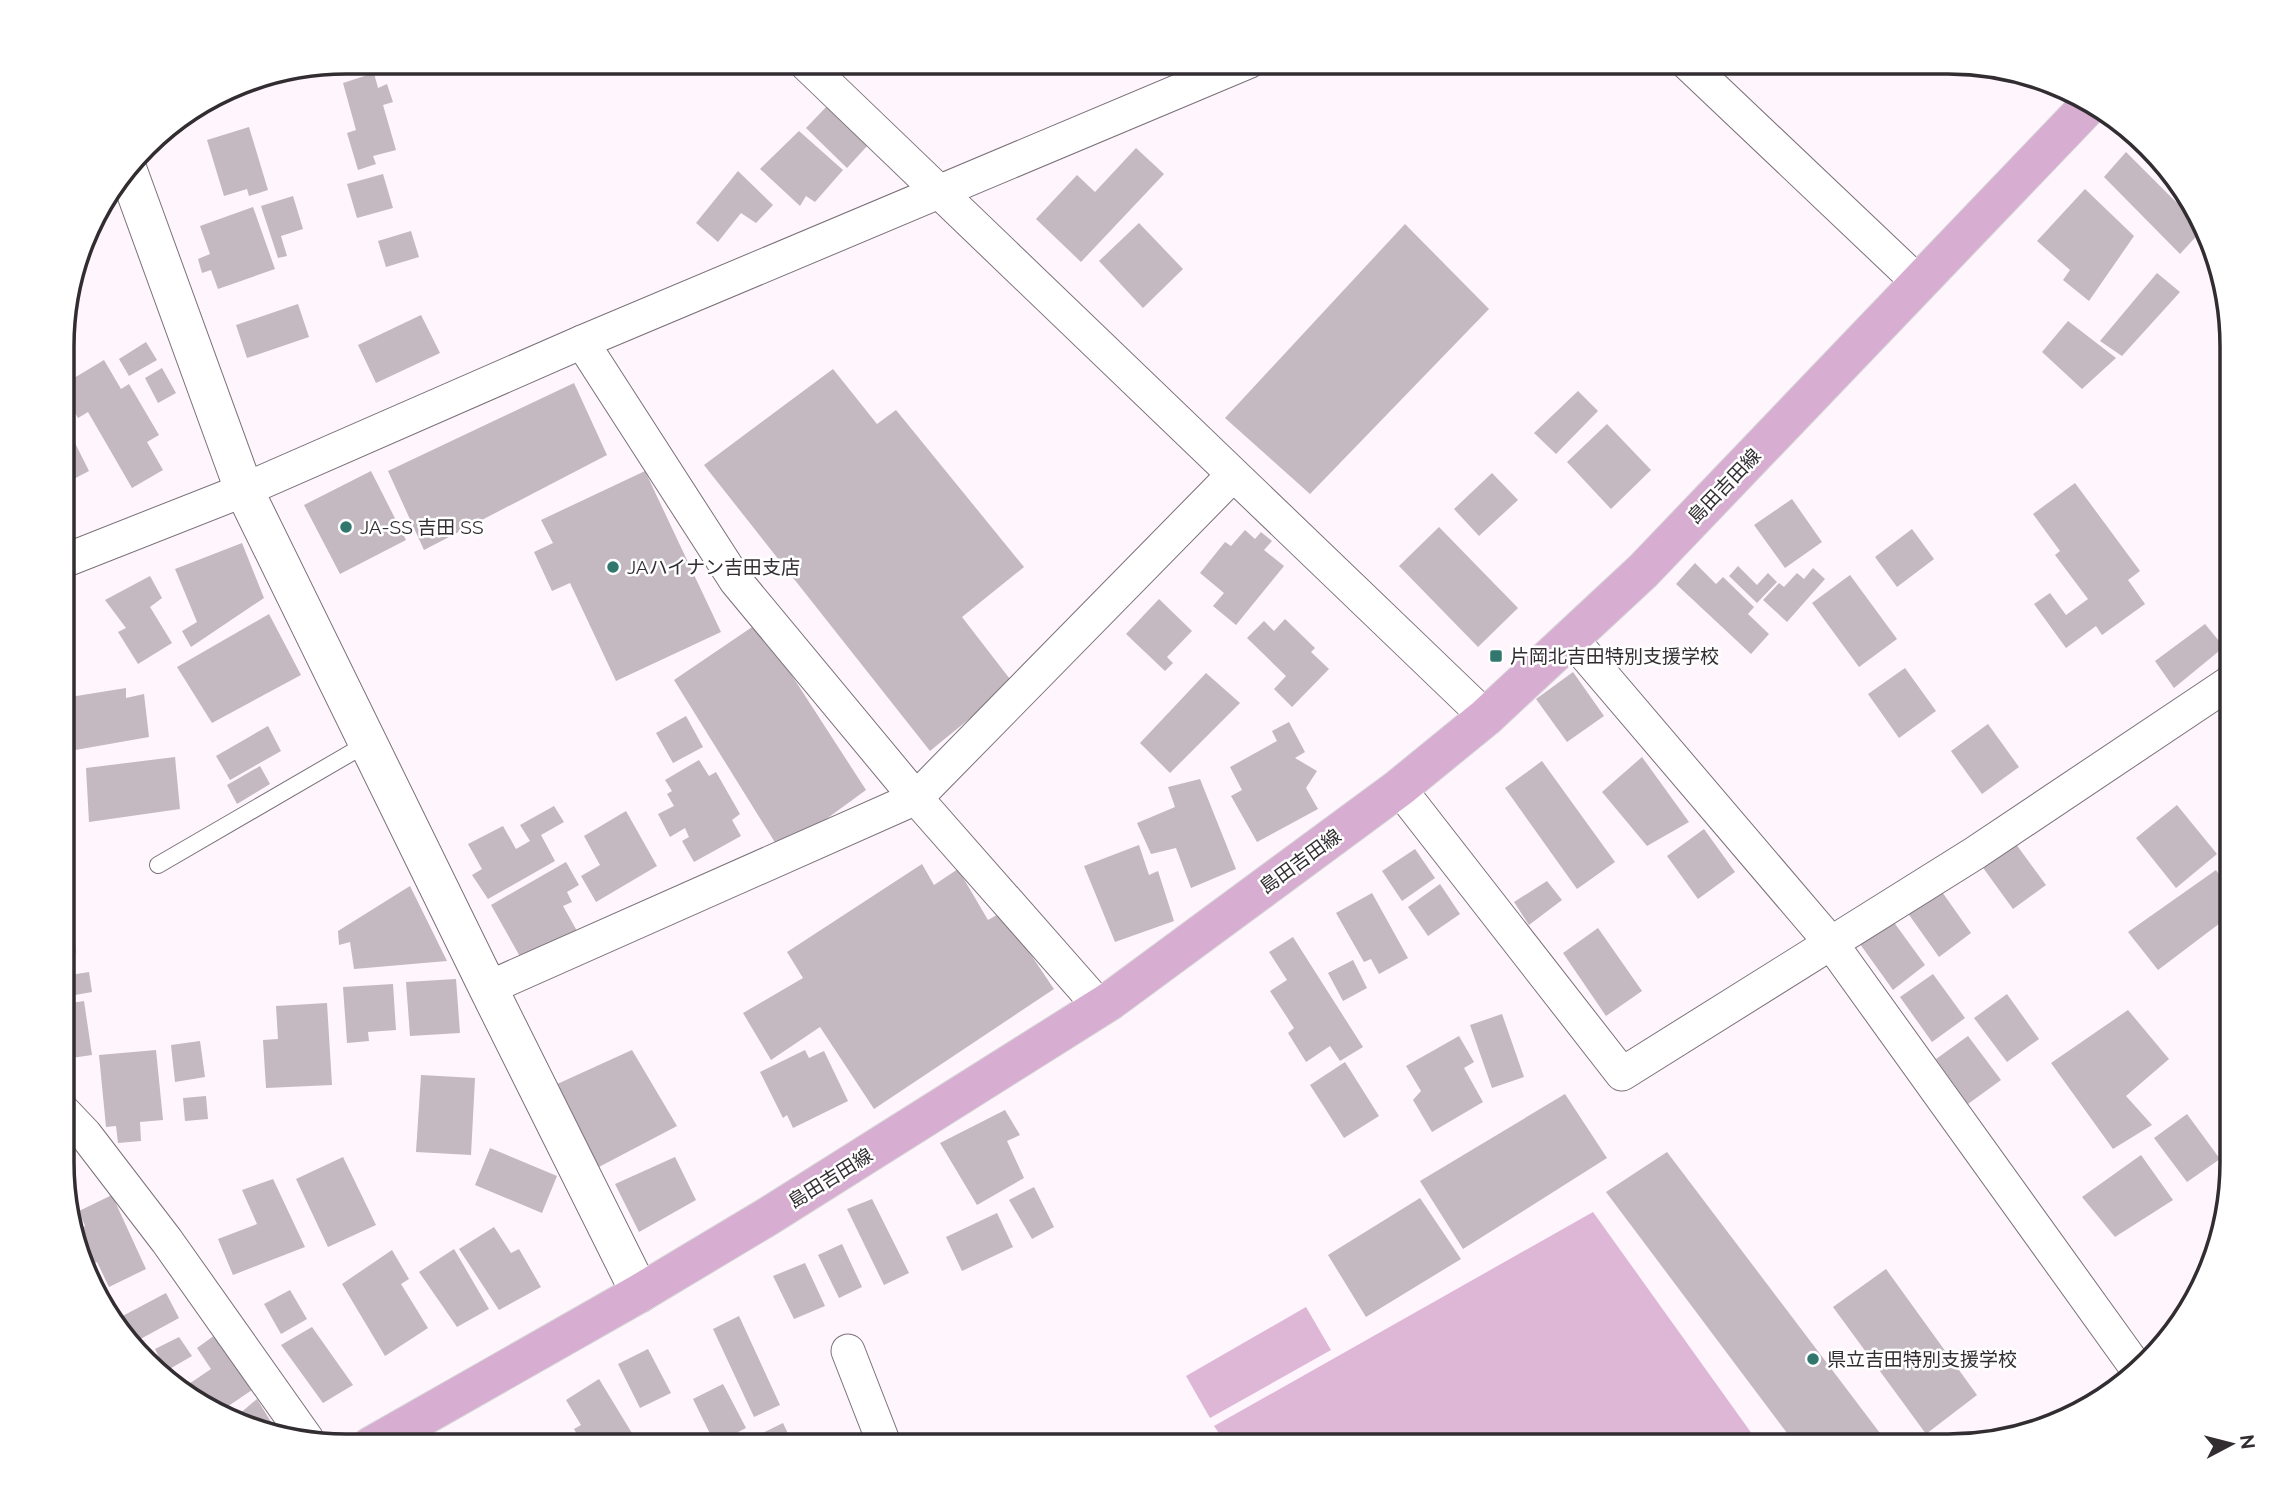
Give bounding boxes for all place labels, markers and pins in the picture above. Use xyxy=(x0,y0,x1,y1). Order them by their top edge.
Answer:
place label: JA-SS 吉田 SS xyxy=(360,516,483,538)
marker: JA-SS 吉田 SS xyxy=(338,519,354,535)
place label: JAハイナン吉田支店 xyxy=(627,556,800,578)
marker: JAハイナン吉田支店 xyxy=(605,559,621,575)
place label: 片岡北吉田特別支援学校 xyxy=(1510,645,1719,667)
marker: 片岡北吉田特別支援学校 xyxy=(1488,648,1504,664)
place label: 県立吉田特別支援学校 xyxy=(1827,1348,2017,1370)
marker: 県立吉田特別支援学校 xyxy=(1805,1351,1821,1367)

